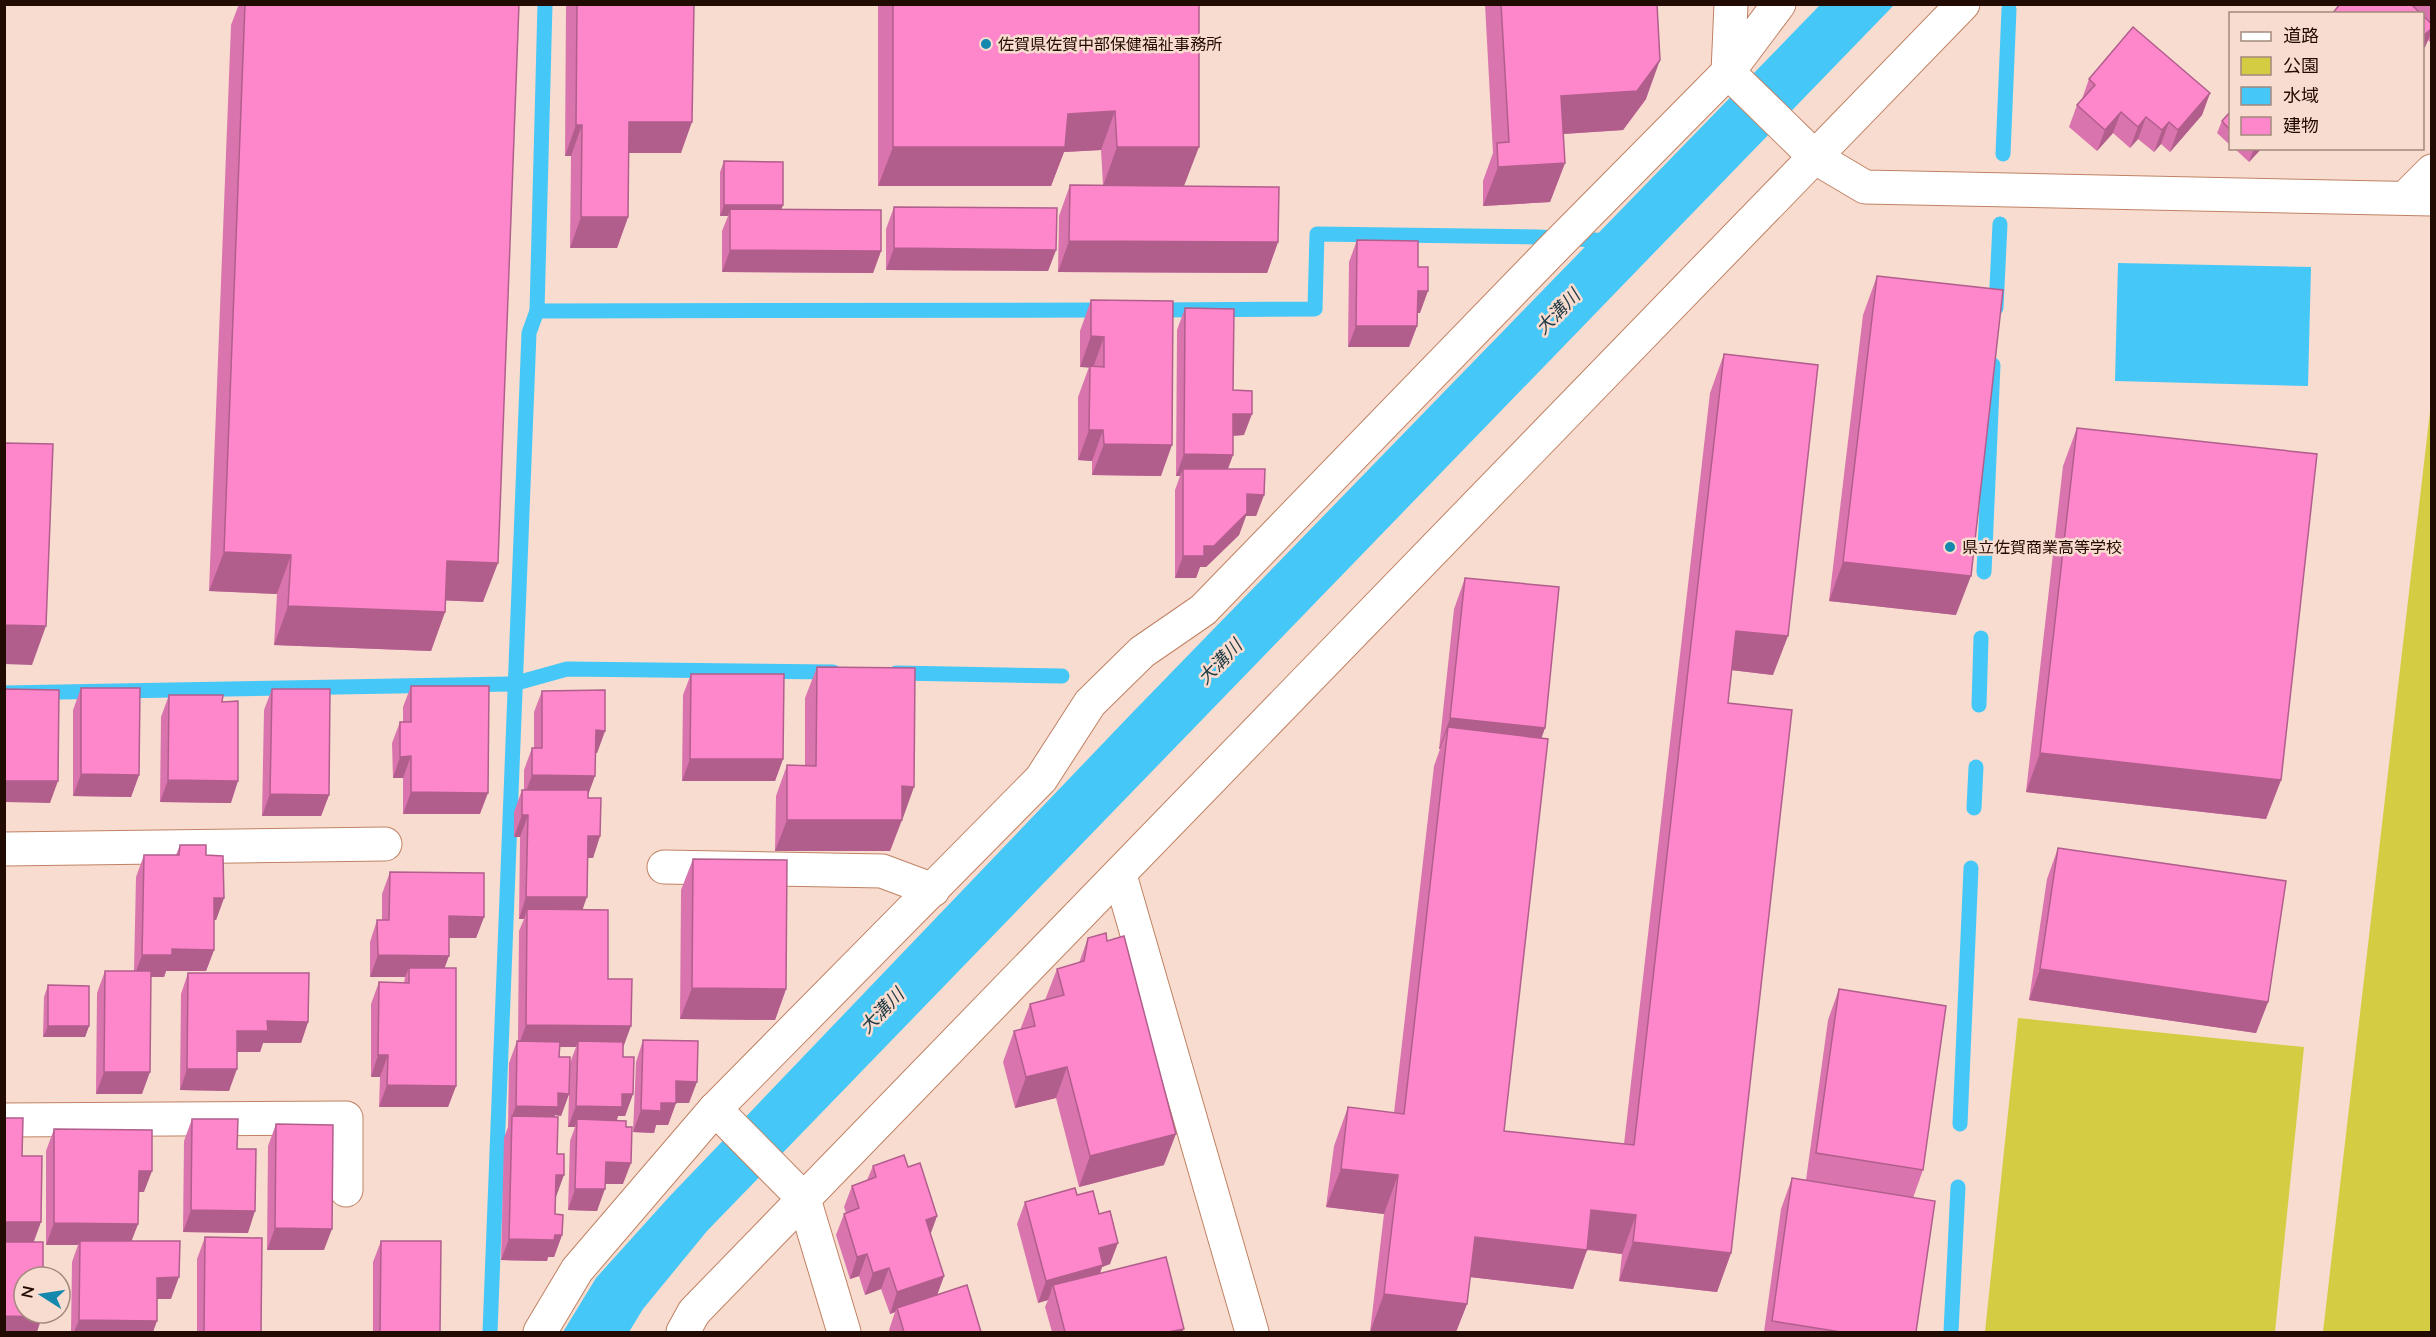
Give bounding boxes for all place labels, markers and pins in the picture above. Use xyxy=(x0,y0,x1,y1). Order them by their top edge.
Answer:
place label: 佐賀県佐賀中部保健福祉事務所 xyxy=(998,34,1222,54)
marker: 佐賀県佐賀中部保健福祉事務所 xyxy=(979,37,993,51)
place label: 県立佐賀商業高等学校 xyxy=(1962,537,2122,557)
marker: 県立佐賀商業高等学校 xyxy=(1943,540,1957,554)

